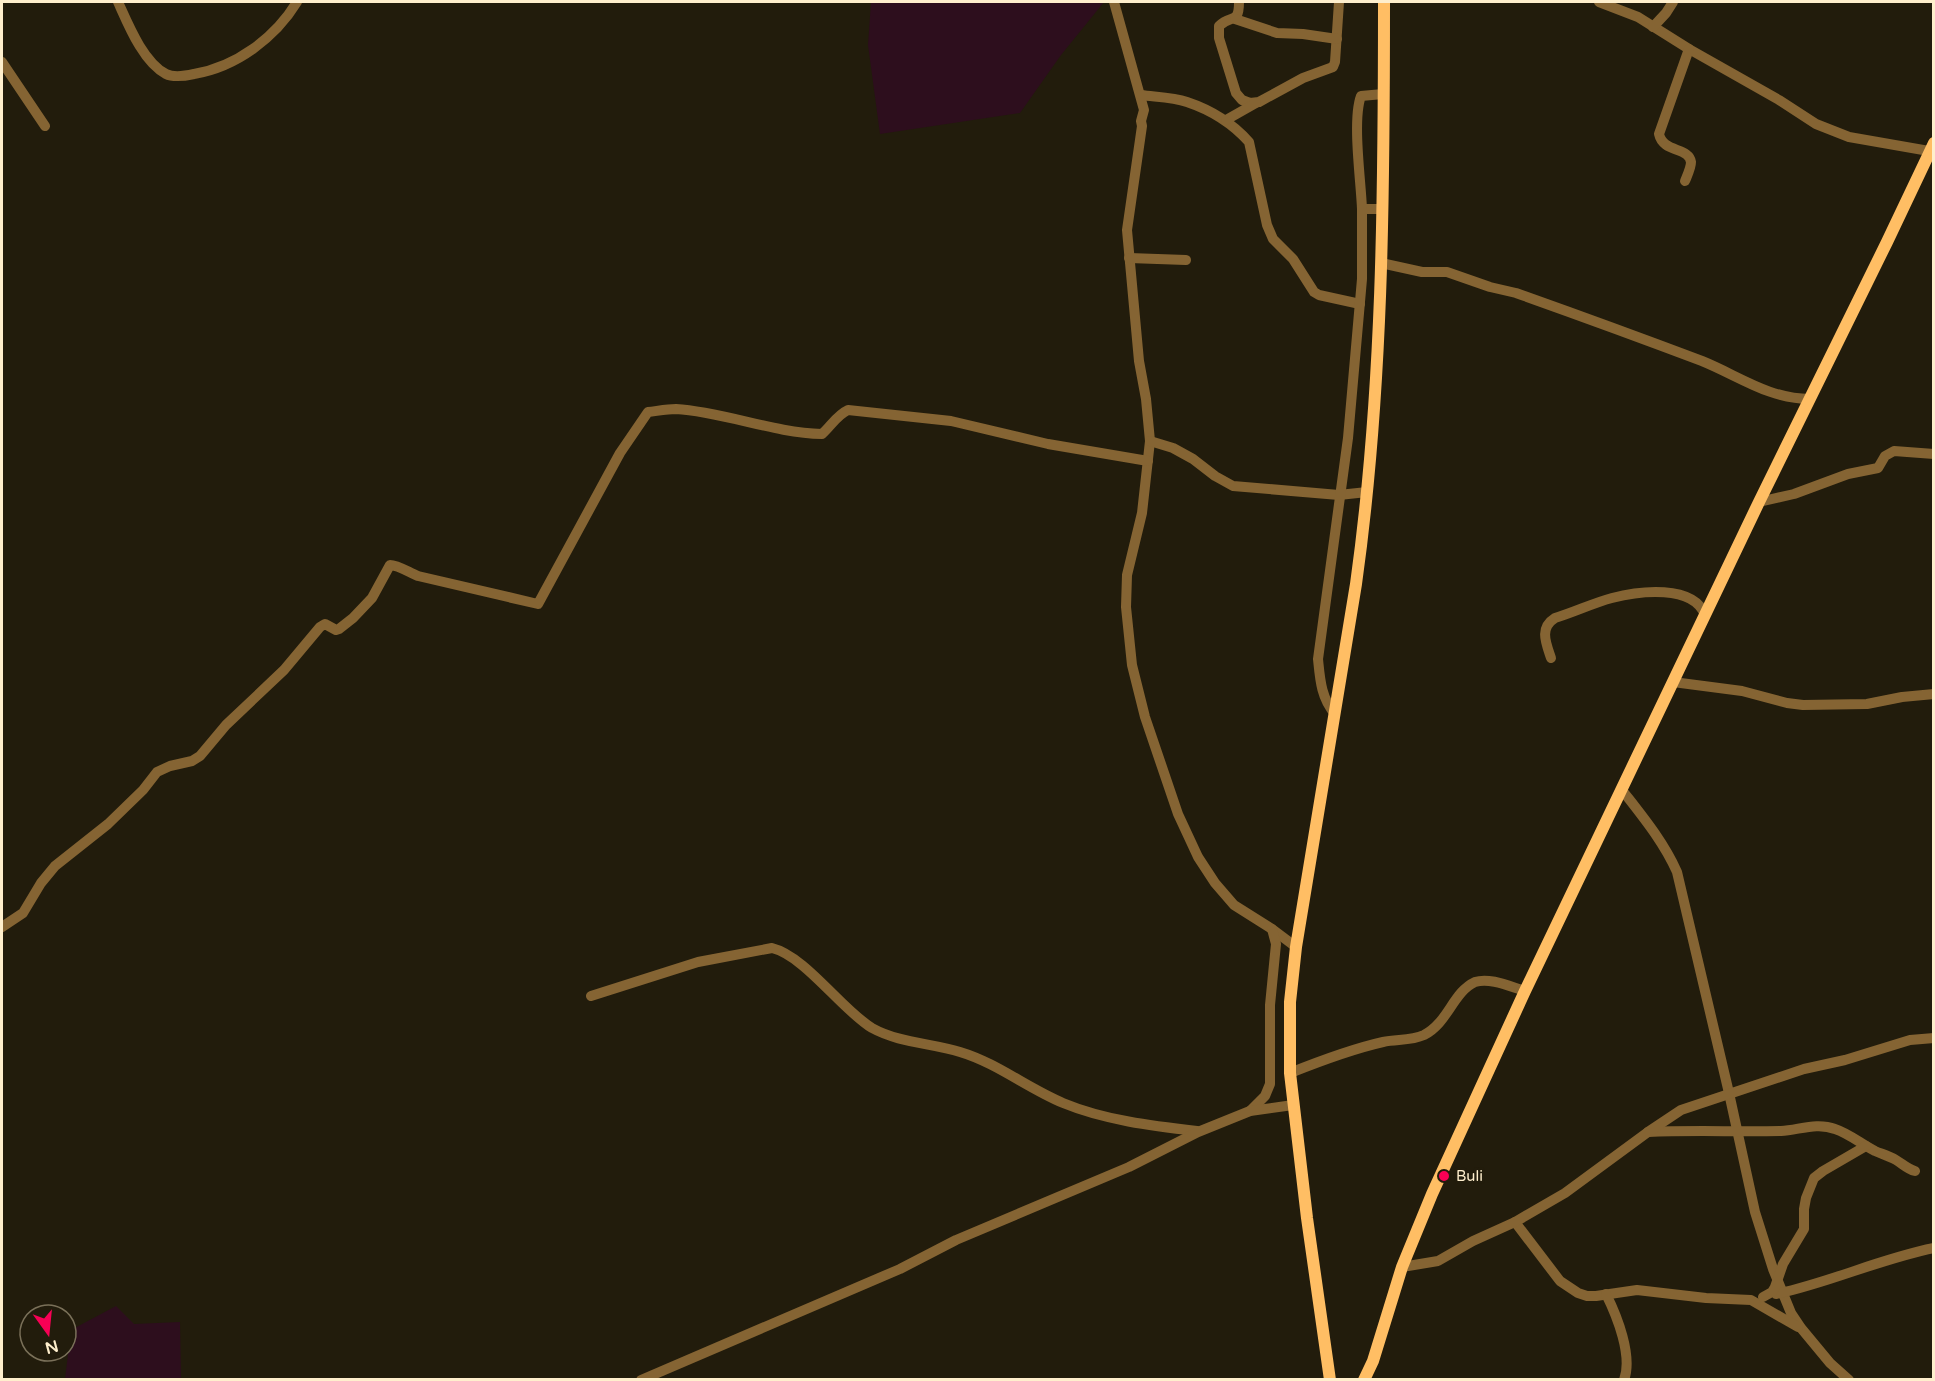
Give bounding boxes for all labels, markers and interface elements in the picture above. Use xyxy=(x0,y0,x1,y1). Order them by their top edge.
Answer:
place label: Buli xyxy=(1456,1167,1483,1185)
marker: Buli xyxy=(1437,1169,1451,1183)
north arrow xyxy=(18,1303,78,1363)
text: N xyxy=(43,1335,60,1358)

